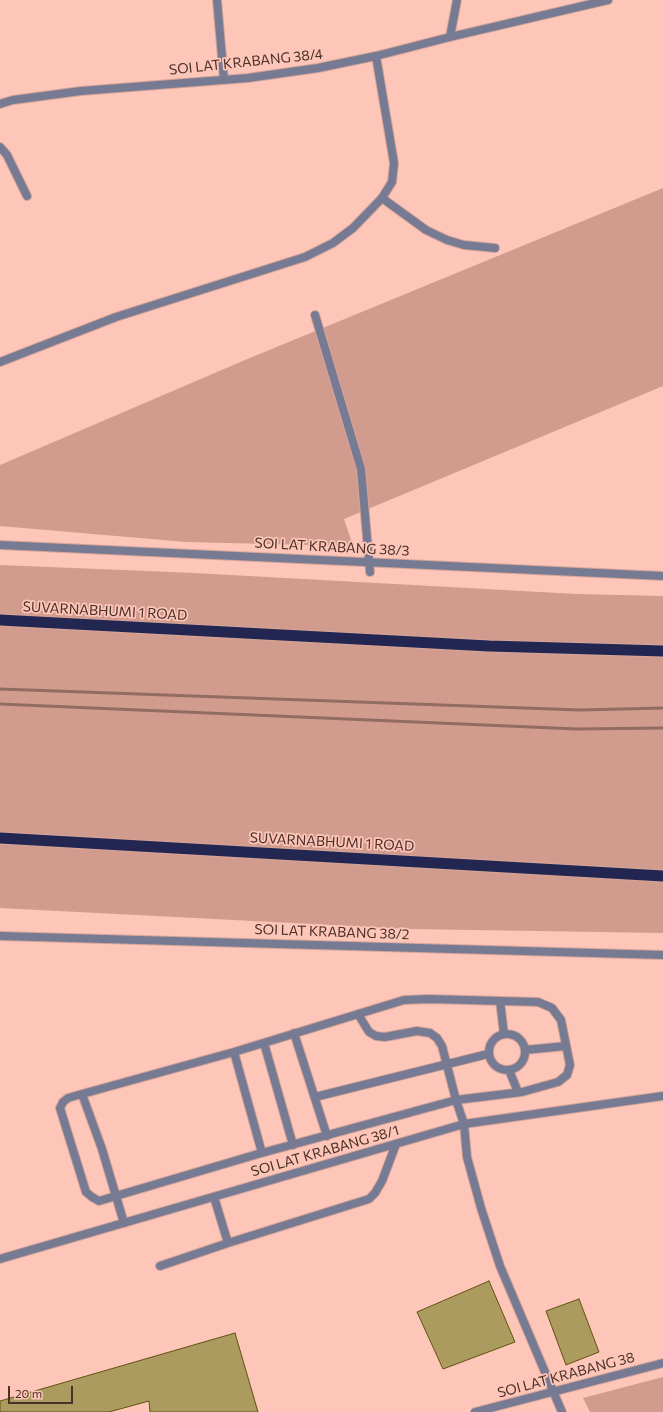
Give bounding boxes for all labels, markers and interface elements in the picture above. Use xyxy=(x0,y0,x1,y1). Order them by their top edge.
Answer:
street label: SOI LAT KRABANG 38/4 xyxy=(168,46,324,78)
street label: SOI LAT KRABANG 38/3 xyxy=(254,535,410,559)
street label: SUVARNABHUMI 1 ROAD xyxy=(22,598,188,624)
street label: SUVARNABHUMI 1 ROAD xyxy=(249,829,415,855)
street label: SOI LAT KRABANG 38/2 xyxy=(254,921,410,943)
street label: SOI LAT KRABANG 38/1 xyxy=(249,1122,401,1180)
street label: SOI LAT KRABANG 38 xyxy=(496,1349,636,1401)
scale bar xyxy=(10,1378,75,1404)
text: 20 m xyxy=(15,1386,42,1400)

